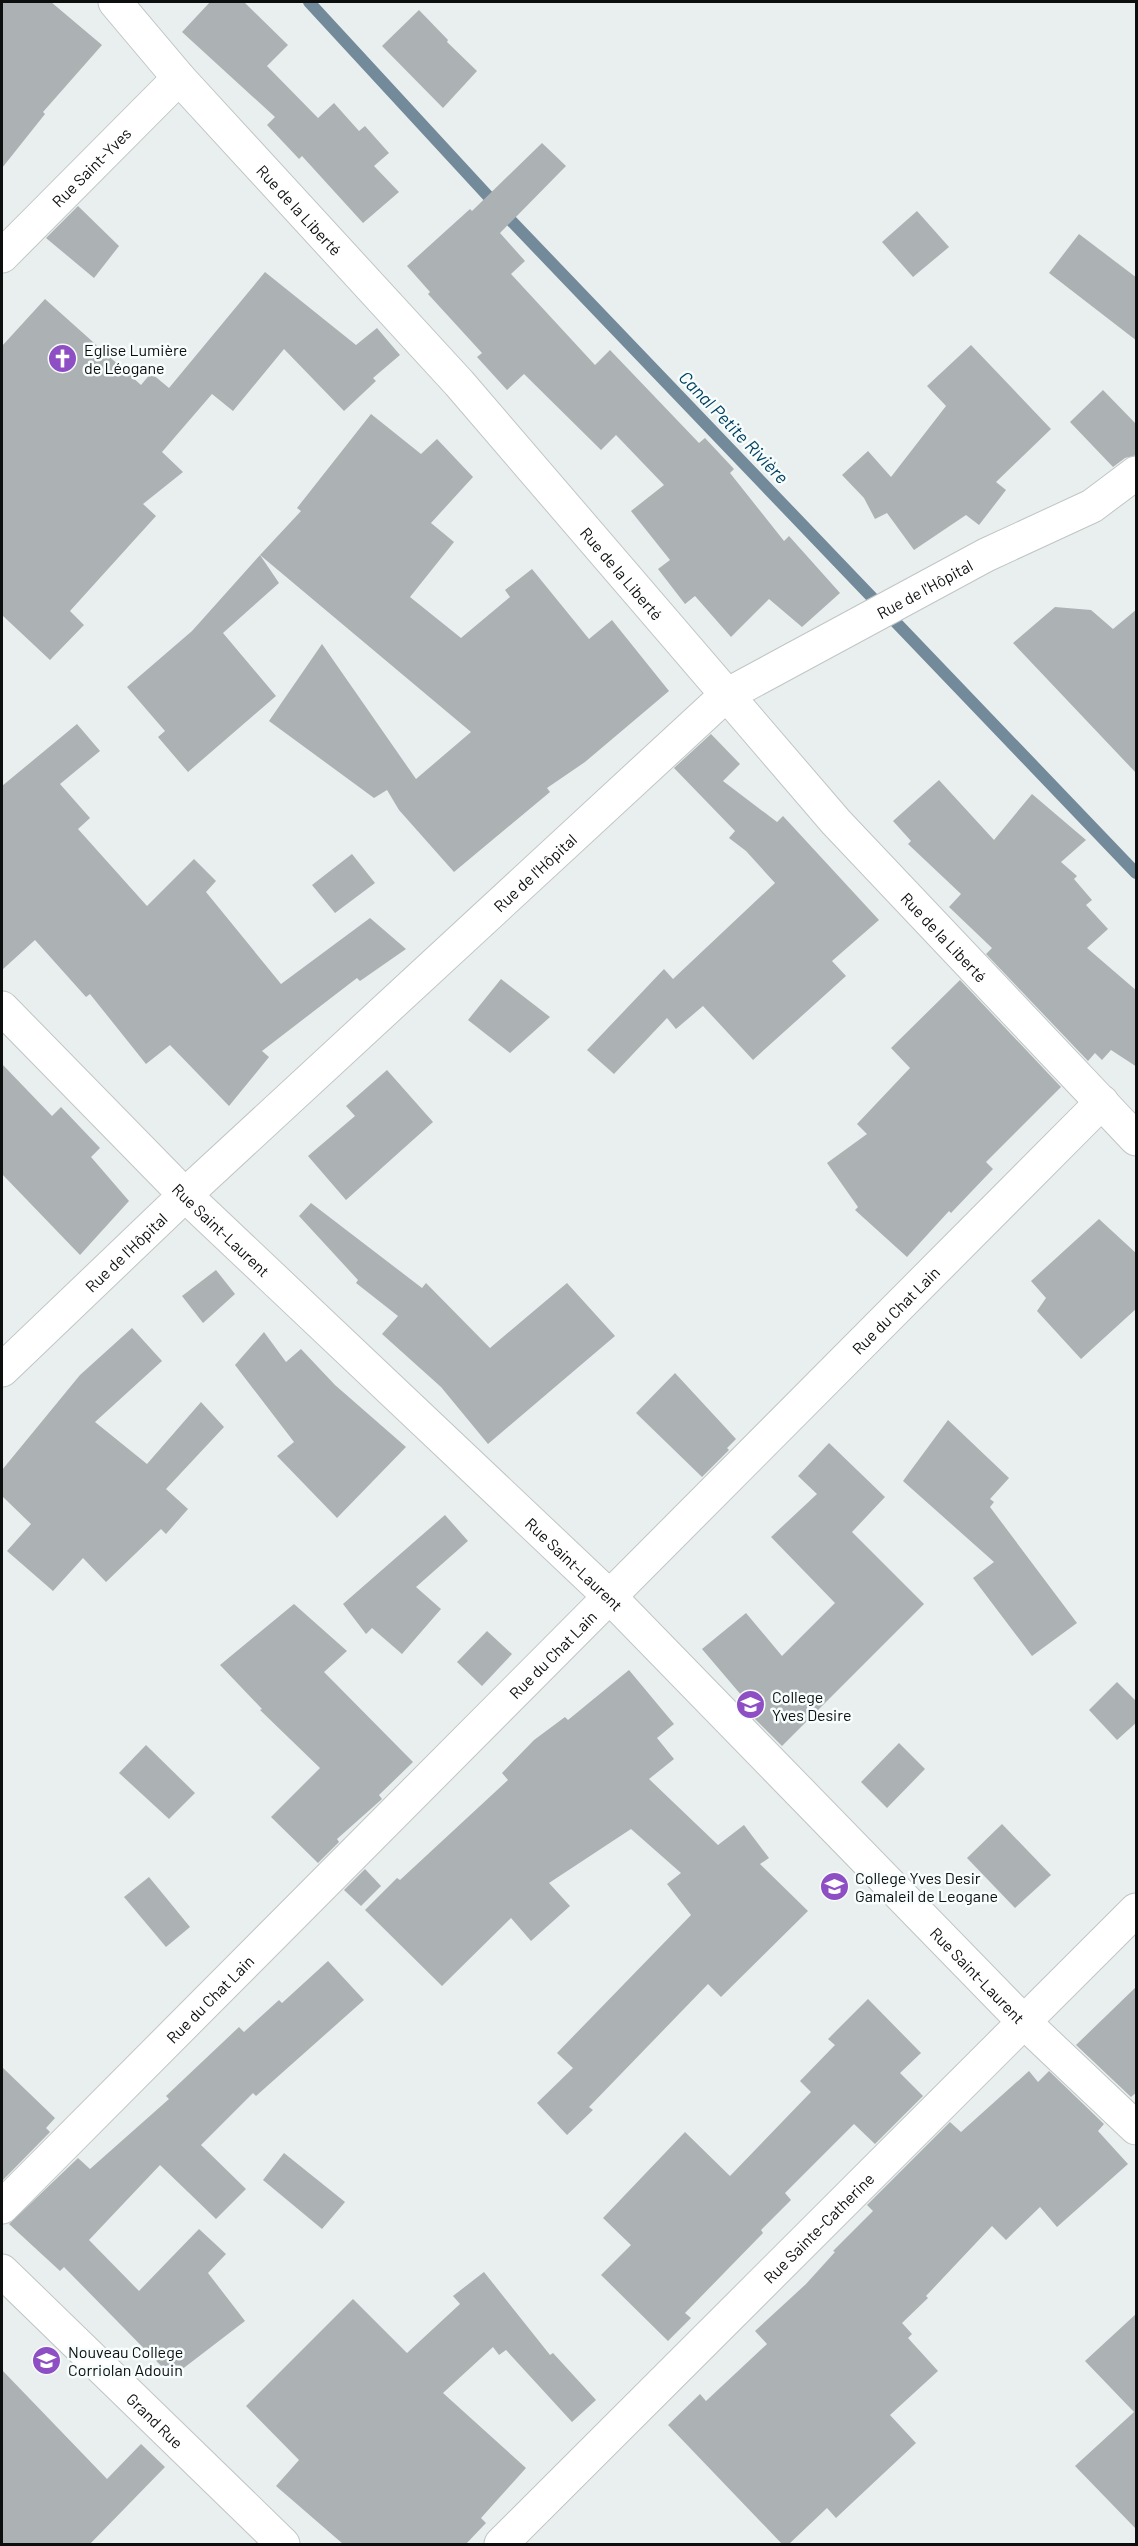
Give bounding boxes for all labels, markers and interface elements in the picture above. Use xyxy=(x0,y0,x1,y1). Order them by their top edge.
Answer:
street label: Rue Saint-Yves xyxy=(47,123,134,210)
street label: Rue de la Liberté xyxy=(254,160,346,259)
place label: Eglise Lumière de Léogane xyxy=(84,340,187,377)
church icon: Eglise Lumière de Léogane xyxy=(47,342,79,374)
water label: Canal Petite Rivière xyxy=(675,366,793,488)
street label: Rue de la Liberté xyxy=(577,523,667,623)
street label: Rue de l'Hôpital xyxy=(873,555,975,622)
street label: Rue de l'Hôpital xyxy=(489,829,580,915)
street label: Rue de la Liberté xyxy=(898,888,991,985)
street label: Rue Saint-Laurent xyxy=(169,1179,274,1280)
street label: Rue de l'Hôpital xyxy=(81,1208,170,1295)
street label: Rue du Chat Lain xyxy=(847,1262,943,1358)
street label: Rue Saint-Laurent xyxy=(522,1513,627,1614)
street label: Rue du Chat Lain xyxy=(505,1606,600,1702)
place label: College Yves Desire xyxy=(772,1687,851,1724)
school or university icon: College Yves Desire xyxy=(735,1689,767,1721)
place label: College Yves Desir Gamaleil de Leogane xyxy=(855,1868,998,1905)
school or university icon: College Yves Desir Gamaleil de Leogane xyxy=(818,1870,850,1902)
street label: Rue Saint-Laurent xyxy=(927,1923,1029,2027)
street label: Rue du Chat Lain xyxy=(162,1951,257,2046)
street label: Rue Sainte-Catherine xyxy=(759,2168,877,2287)
place label: Nouveau College Corriolan Adouin xyxy=(68,2342,183,2379)
school or university icon: Nouveau College Corriolan Adouin xyxy=(31,2344,63,2376)
street label: Grand Rue xyxy=(123,2389,188,2452)

